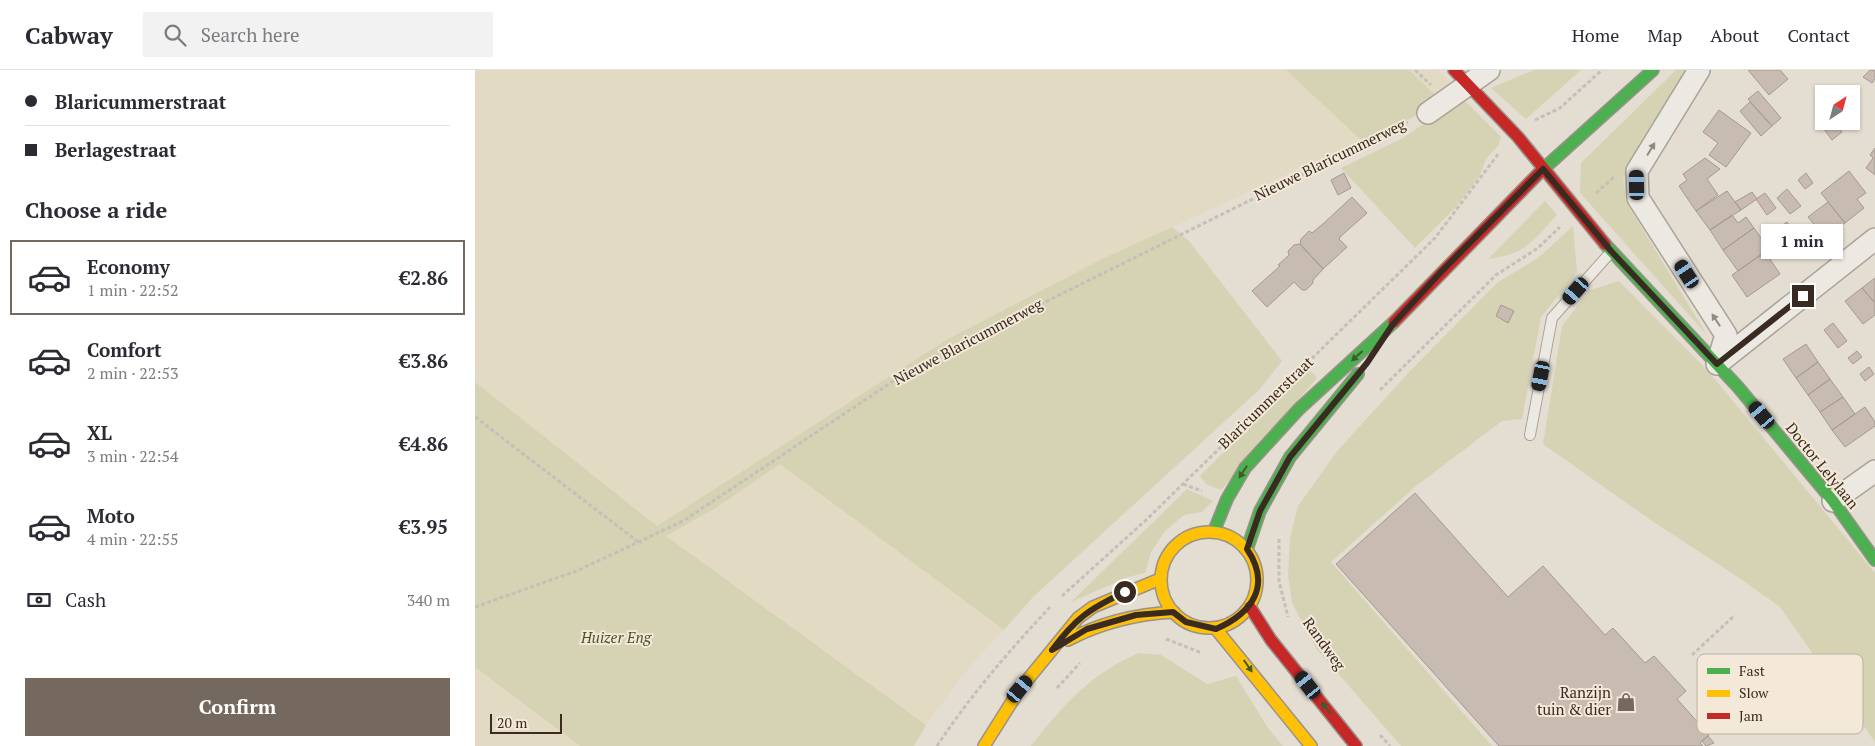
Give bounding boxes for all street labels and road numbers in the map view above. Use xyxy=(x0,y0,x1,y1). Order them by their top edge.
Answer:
street label: Nieuwe Blaricummerweg xyxy=(1250,113,1410,205)
street label: Nieuwe Blaricummerweg xyxy=(889,293,1047,389)
street label: Blaricummerstraat xyxy=(1213,351,1317,453)
street label: Doctor Lelylaan xyxy=(1782,418,1864,513)
street label: Randweg xyxy=(1299,613,1351,675)

